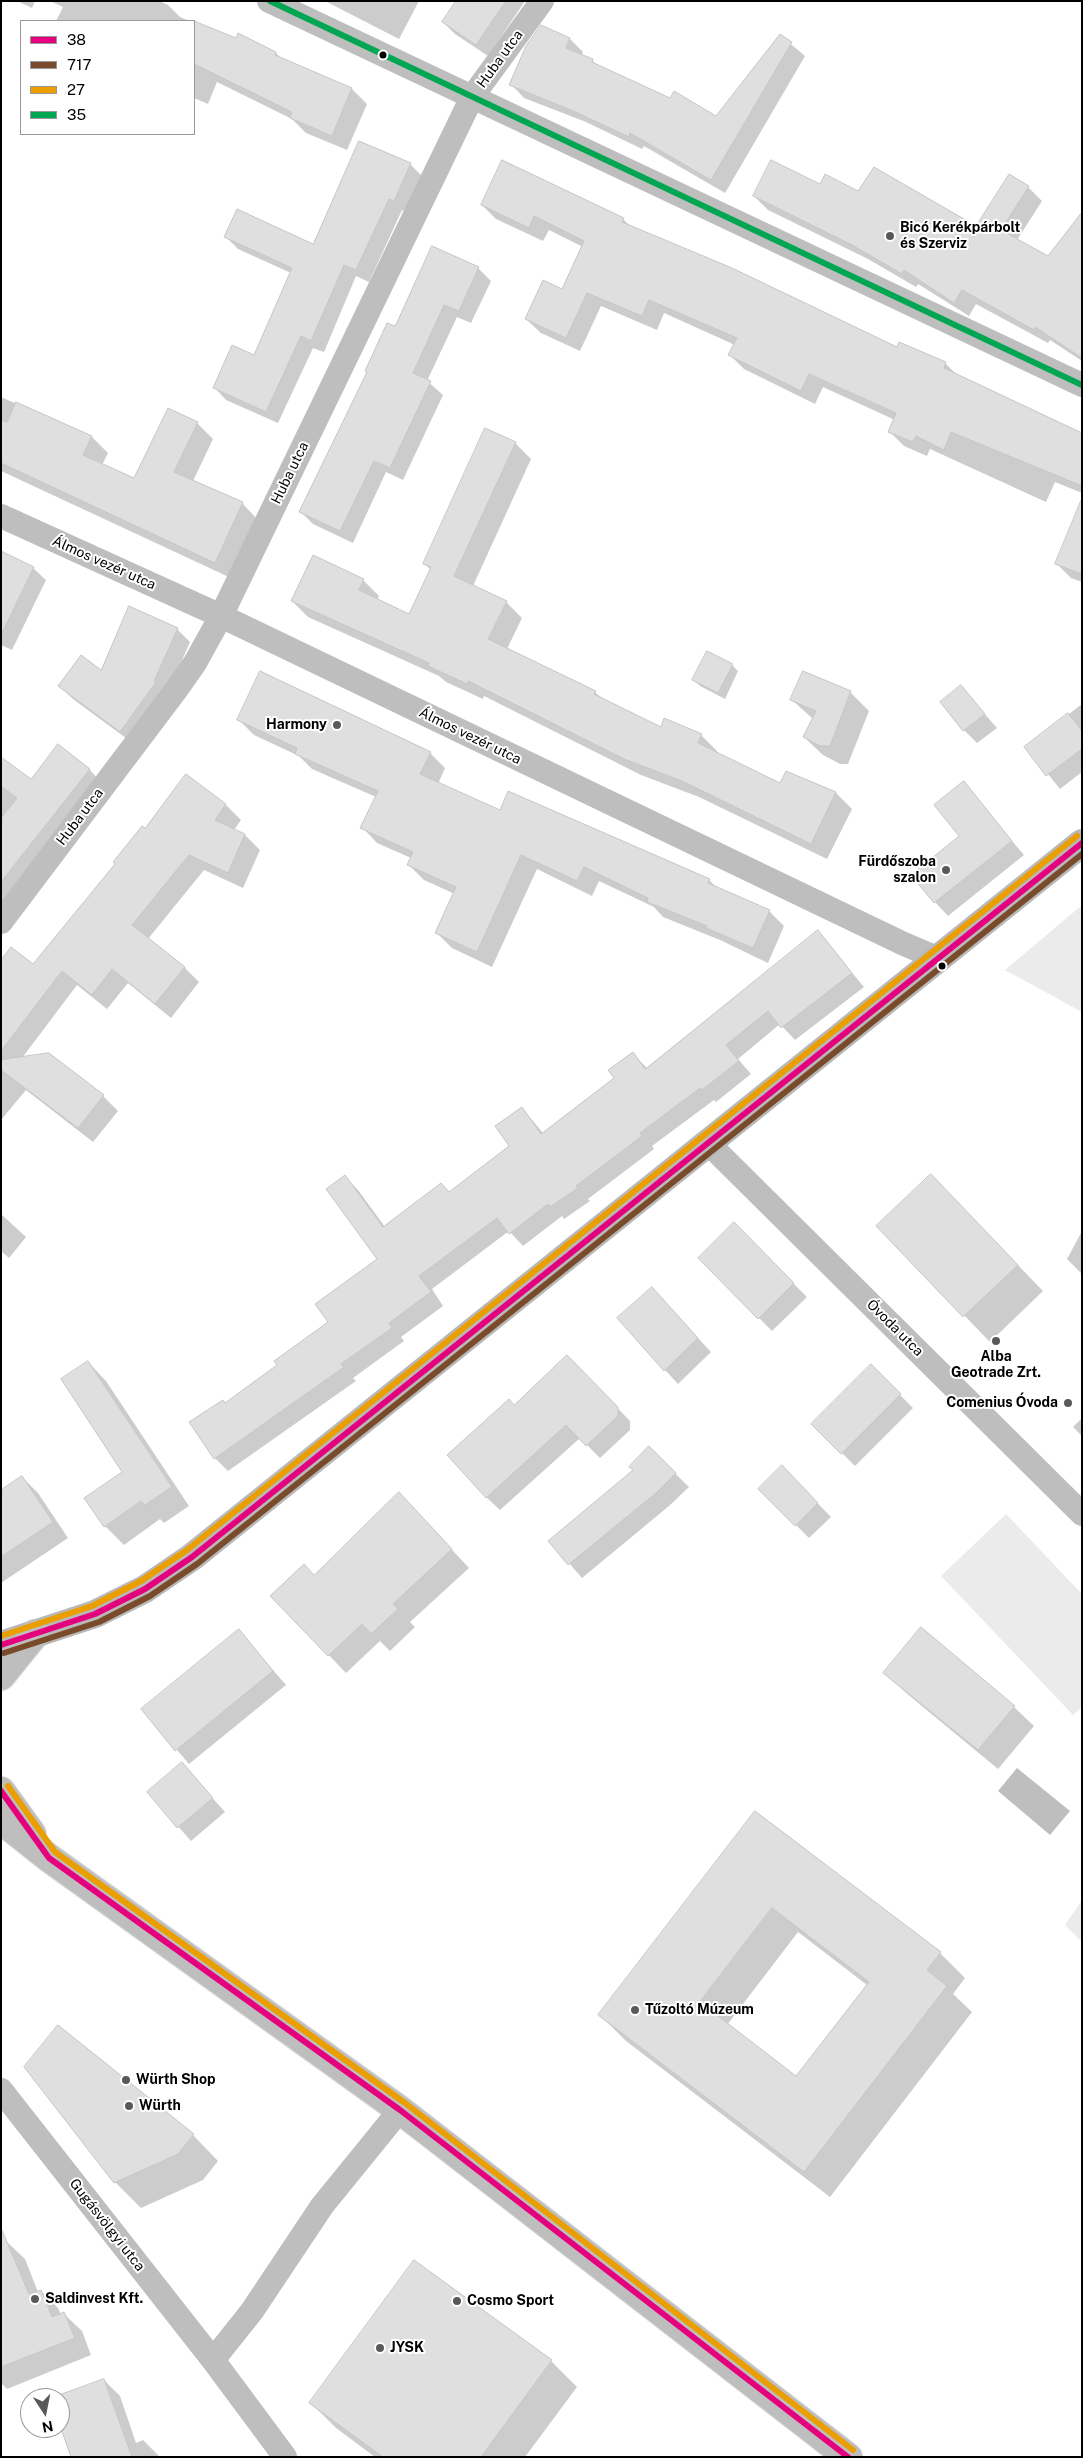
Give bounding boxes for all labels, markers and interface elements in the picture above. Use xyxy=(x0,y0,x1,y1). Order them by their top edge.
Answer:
legend xyxy=(20,20,195,135)
street label: Huba utca xyxy=(474,27,526,91)
text: 38 xyxy=(67,31,86,48)
unlabelled marker xyxy=(378,50,388,60)
text: 717 xyxy=(67,56,91,73)
text: 27 xyxy=(67,81,85,98)
text: 35 xyxy=(67,106,86,123)
place label: Bicó Kerékpárbolt és Szerviz xyxy=(900,220,1020,252)
marker: Bicó Kerékpárbolt és Szerviz xyxy=(884,230,896,242)
street label: Huba utca xyxy=(268,439,312,507)
street label: Álmos vezér utca xyxy=(50,533,158,593)
street label: Álmos vezér utca xyxy=(416,704,524,768)
place label: Harmony xyxy=(266,717,327,733)
marker: Harmony xyxy=(331,719,343,731)
street label: Huba utca xyxy=(53,785,107,849)
place label: Fürdőszoba szalon xyxy=(858,854,936,886)
marker: Fürdőszoba szalon xyxy=(940,864,952,876)
unlabelled marker xyxy=(937,961,947,971)
street label: Óvoda utca xyxy=(863,1296,927,1360)
marker: Alba Geotrade Zrt. xyxy=(990,1335,1002,1347)
place label: Alba Geotrade Zrt. xyxy=(951,1349,1041,1381)
place label: Comenius Óvoda xyxy=(946,1395,1058,1411)
marker: Comenius Óvoda xyxy=(1062,1397,1074,1409)
place label: Tűzoltó Múzeum xyxy=(645,2002,754,2018)
marker: Tűzoltó Múzeum xyxy=(629,2004,641,2016)
place label: Würth Shop xyxy=(136,2072,215,2088)
marker: Würth Shop xyxy=(120,2074,132,2086)
place label: Würth xyxy=(139,2098,181,2114)
marker: Würth xyxy=(123,2100,135,2112)
street label: Gugásvölgyi utca xyxy=(66,2175,148,2275)
place label: Saldinvest Kft. xyxy=(45,2291,143,2307)
marker: Saldinvest Kft. xyxy=(29,2293,41,2305)
place label: Cosmo Sport xyxy=(467,2293,554,2309)
marker: Cosmo Sport xyxy=(451,2295,463,2307)
place label: JYSK xyxy=(390,2340,424,2356)
marker: JYSK xyxy=(374,2342,386,2354)
north arrow xyxy=(20,2388,70,2438)
text: N xyxy=(41,2418,55,2436)

